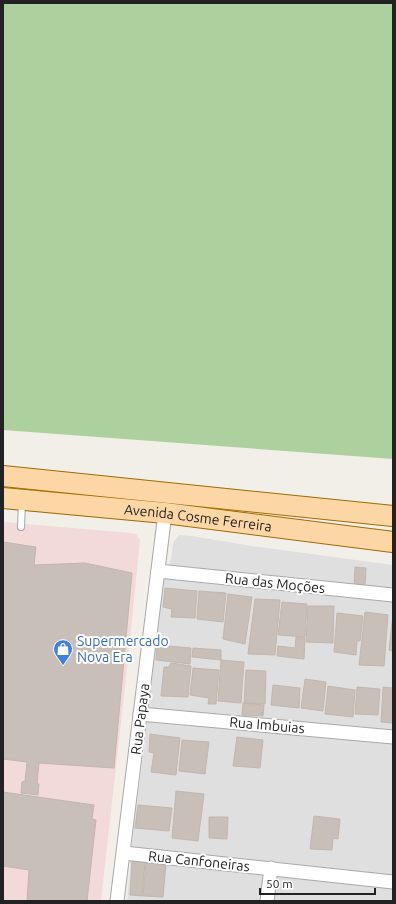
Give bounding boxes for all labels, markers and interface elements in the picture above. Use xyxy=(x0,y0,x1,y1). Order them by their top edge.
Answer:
street label: Avenida Cosme Ferreira xyxy=(123,501,273,535)
street label: Rua das Moções xyxy=(224,570,326,596)
place label: Supermercado Nova Era xyxy=(77,633,169,665)
shop icon: Supermercado Nova Era xyxy=(52,638,74,666)
street label: Rua Papaya xyxy=(128,682,152,756)
street label: Rua Imbuias xyxy=(229,714,305,736)
street label: Rua Canfoneiras xyxy=(147,848,251,874)
scale bar xyxy=(260,870,375,896)
text: 50 m xyxy=(266,877,293,890)

